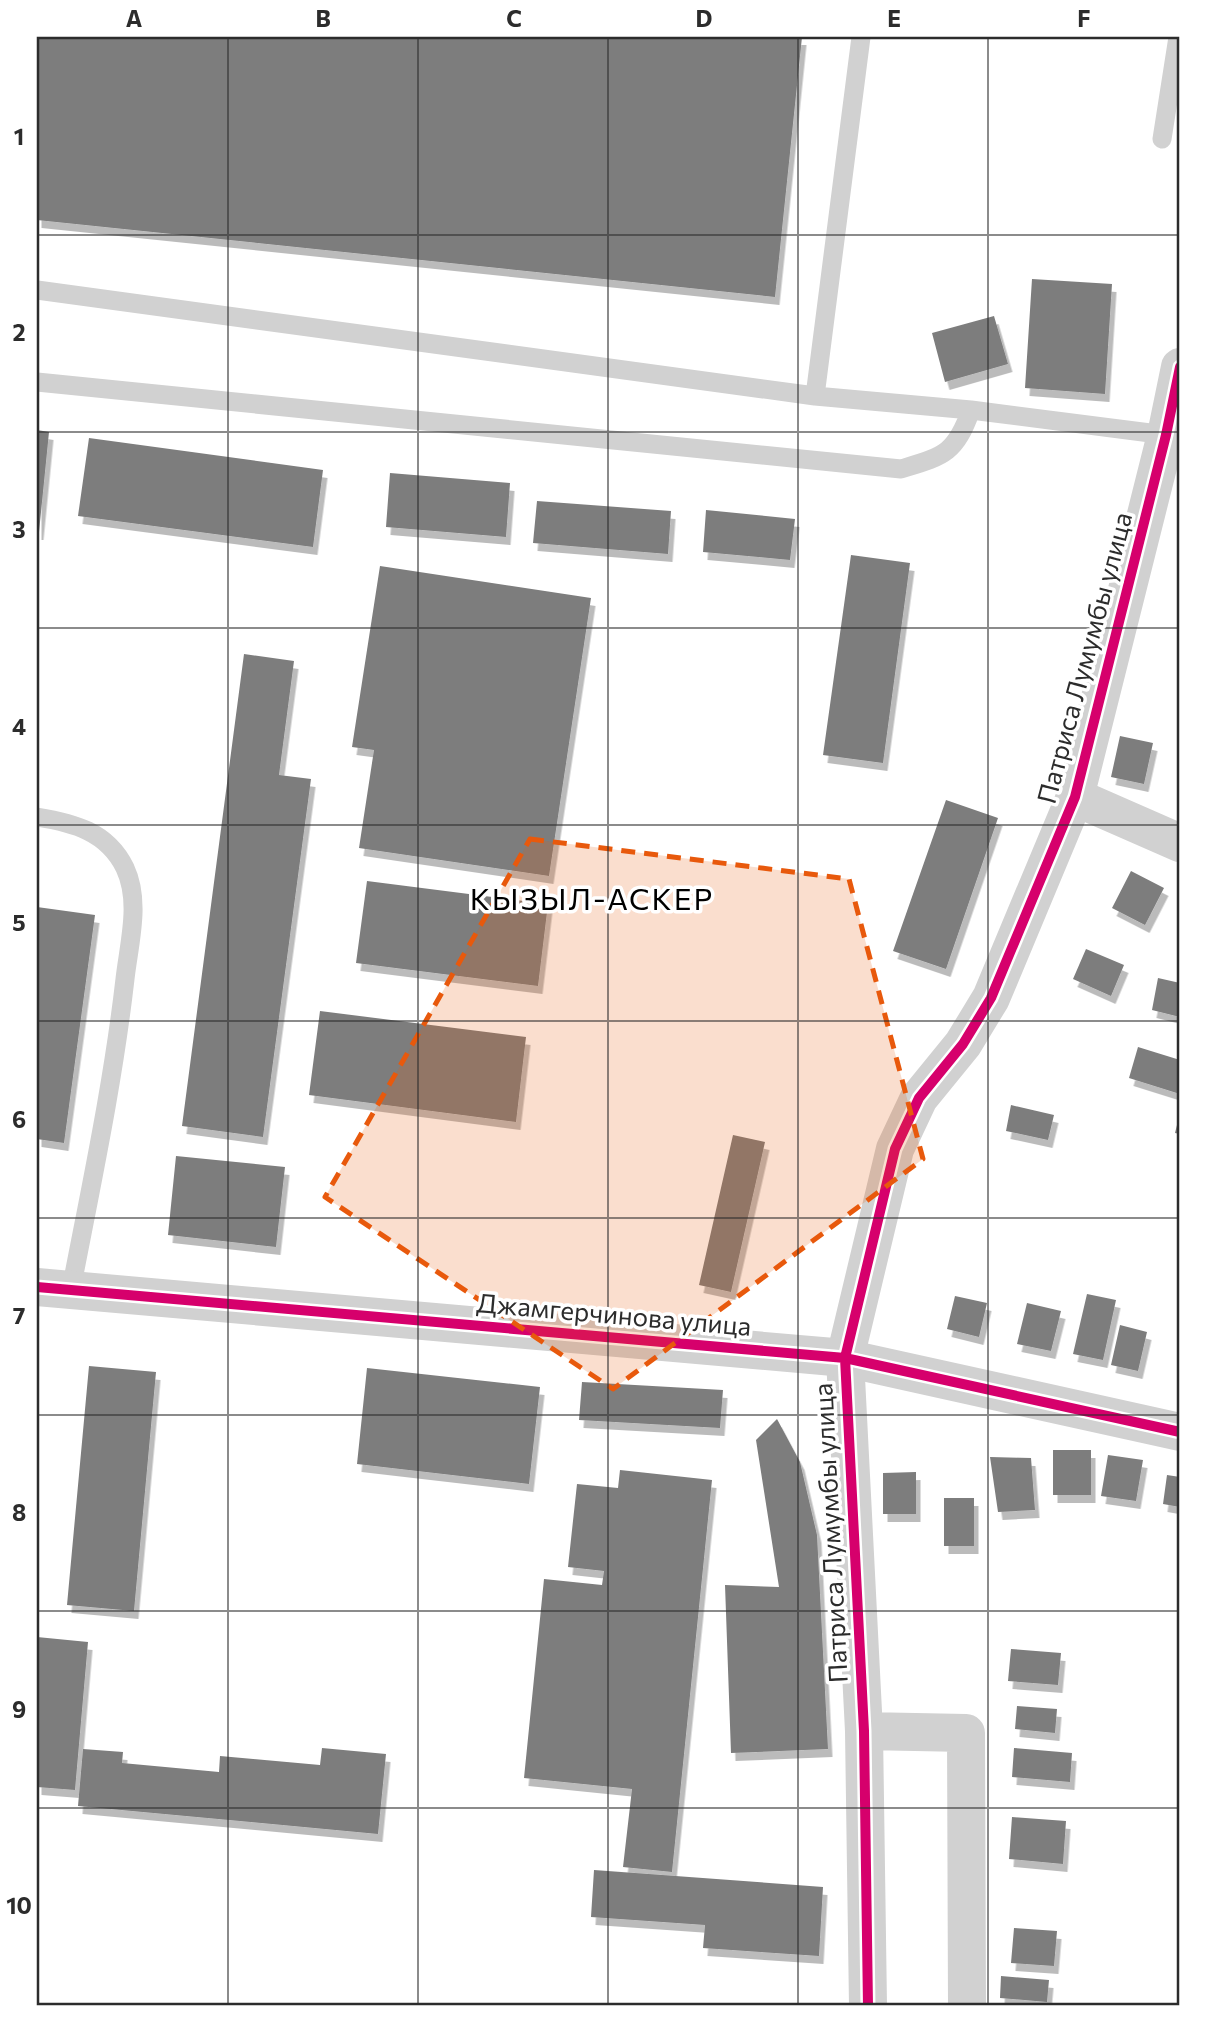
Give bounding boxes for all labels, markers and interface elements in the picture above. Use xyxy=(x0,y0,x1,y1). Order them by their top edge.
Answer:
text: A xyxy=(126,4,143,32)
text: B xyxy=(315,4,331,32)
text: C xyxy=(506,4,522,32)
text: D xyxy=(696,4,713,32)
text: E xyxy=(887,4,901,32)
text: F xyxy=(1077,4,1091,32)
text: 1 xyxy=(14,122,24,150)
text: 2 xyxy=(12,318,26,346)
street label: Патриса Лумумбы улица xyxy=(1030,509,1137,807)
text: 3 xyxy=(12,515,26,543)
text: 4 xyxy=(12,712,26,740)
district label: КЫЗЫЛ-АСКЕР xyxy=(470,879,714,916)
text: 5 xyxy=(12,908,26,936)
text: 6 xyxy=(12,1105,26,1133)
street label: Джамгерчинова улица xyxy=(476,1286,753,1341)
text: 7 xyxy=(13,1301,25,1329)
street label: Патриса Лумумбы улица xyxy=(806,1382,853,1684)
text: 8 xyxy=(12,1498,26,1526)
text: 9 xyxy=(12,1695,26,1723)
text: 10 xyxy=(6,1891,32,1919)

